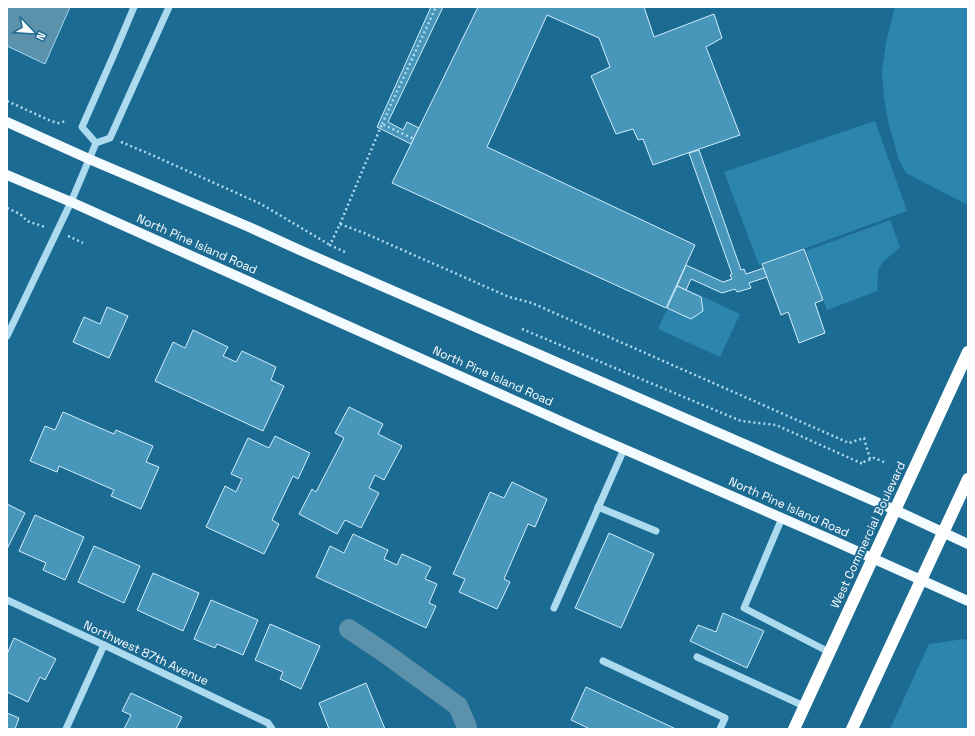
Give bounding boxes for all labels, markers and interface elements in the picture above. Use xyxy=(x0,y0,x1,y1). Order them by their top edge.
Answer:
north arrow xyxy=(12,12,52,52)
text: N xyxy=(33,30,49,43)
street label: North Pine Island Road xyxy=(134,210,260,278)
street label: North Pine Island Road xyxy=(430,342,556,410)
street label: West Commercial Boulevard xyxy=(827,459,909,611)
street label: North Pine Island Road xyxy=(726,473,852,541)
street label: Northwest 87th Avenue xyxy=(81,617,211,689)

